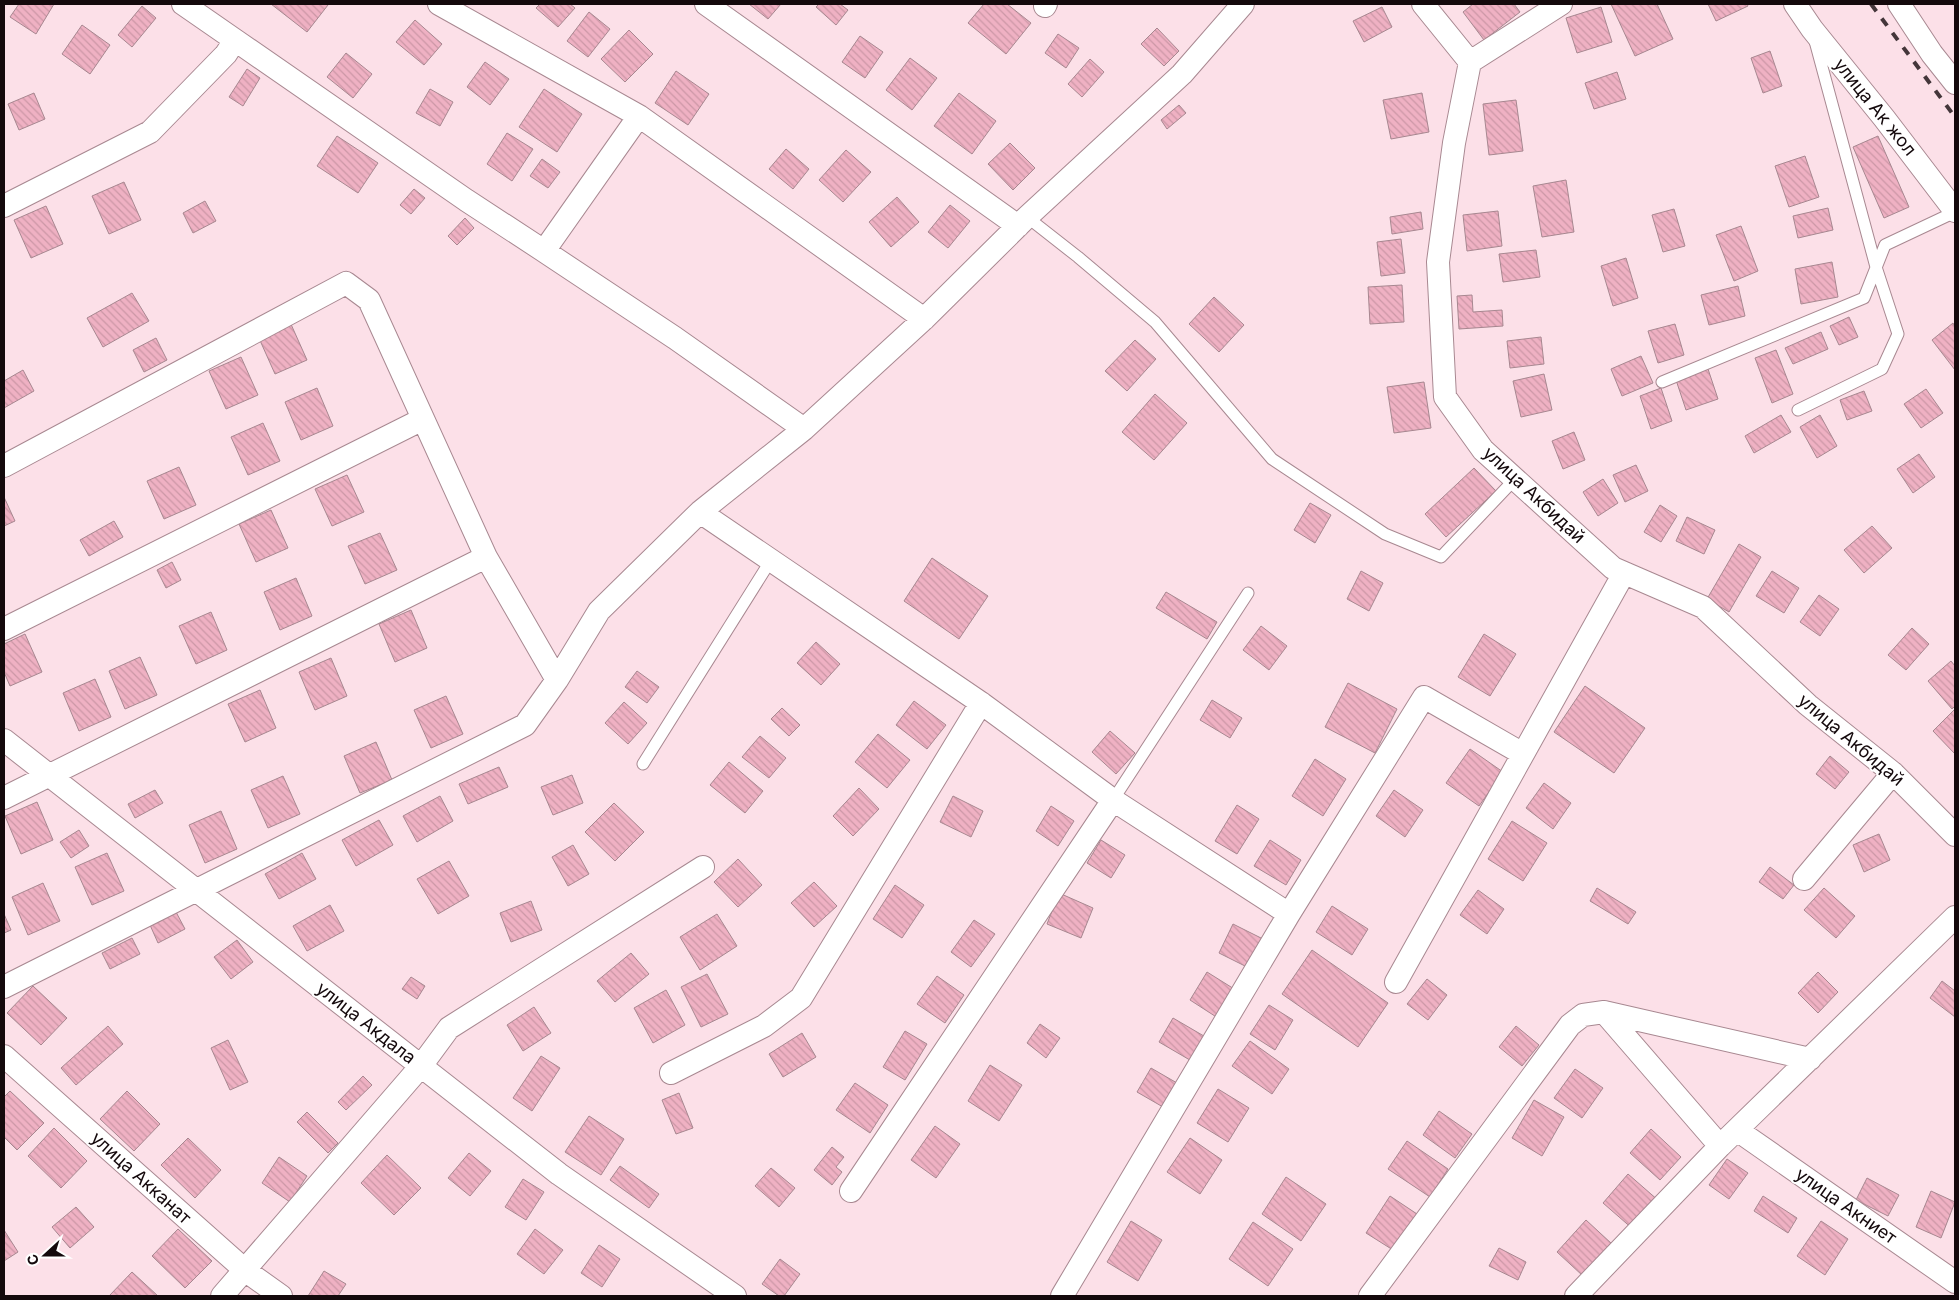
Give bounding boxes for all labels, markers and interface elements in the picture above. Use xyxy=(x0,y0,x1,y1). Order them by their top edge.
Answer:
street label: улица Ак жол xyxy=(1830,54,1921,159)
street label: улица Акбидай xyxy=(1479,442,1590,547)
street label: улица Акбидай xyxy=(1794,689,1909,790)
street label: улица Акдала xyxy=(312,977,420,1068)
street label: улица Акканат xyxy=(87,1127,196,1228)
street label: улица Акниет xyxy=(1792,1163,1901,1249)
north arrow xyxy=(20,1230,70,1280)
text: С xyxy=(23,1252,42,1268)

